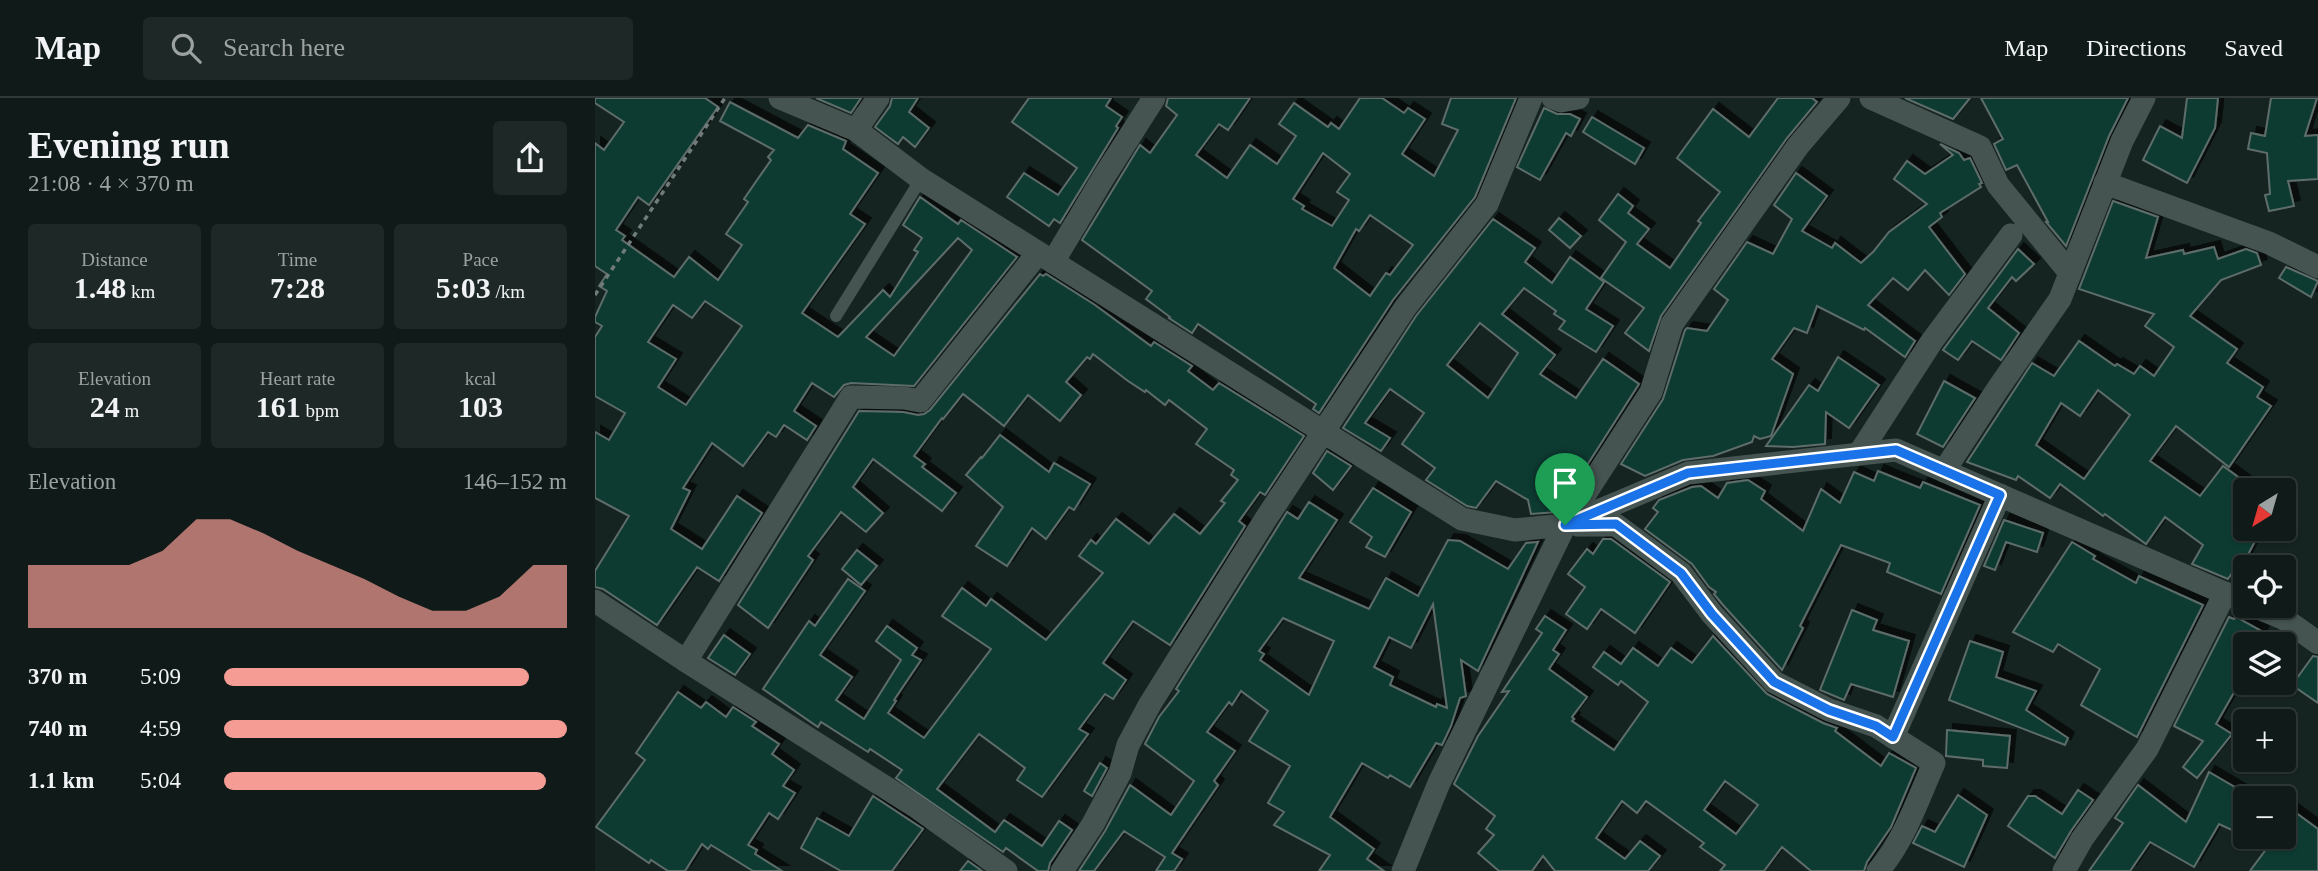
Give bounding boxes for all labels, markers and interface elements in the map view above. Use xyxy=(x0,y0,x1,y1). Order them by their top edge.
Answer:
search box xyxy=(143,17,633,80)
icon: search xyxy=(167,29,205,67)
text: Map xyxy=(35,30,101,66)
text: Search here xyxy=(223,33,345,62)
text: Map xyxy=(2004,35,2048,61)
text: Directions xyxy=(2086,35,2186,61)
text: Saved xyxy=(2224,35,2283,61)
button: share xyxy=(493,121,567,195)
text: Evening run xyxy=(28,124,230,166)
text: 21:08 · 4 × 370 m xyxy=(28,171,194,196)
text: Distance xyxy=(81,249,148,270)
text: Time xyxy=(278,249,317,270)
text: Pace xyxy=(463,249,498,270)
text: 1.48 xyxy=(74,271,126,304)
text: 7:28 xyxy=(270,271,325,304)
text: 5:03 xyxy=(436,271,491,304)
text: km xyxy=(126,281,155,302)
text: /km xyxy=(491,281,525,302)
text: Elevation xyxy=(78,368,151,389)
text: Heart rate xyxy=(260,368,335,389)
text: kcal xyxy=(465,368,496,389)
text: 24 xyxy=(90,390,120,423)
text: 161 xyxy=(256,390,301,423)
text: 103 xyxy=(458,390,503,423)
text: m xyxy=(120,400,139,421)
text: bpm xyxy=(301,400,339,421)
pin xyxy=(1535,453,1595,525)
icon: arrive xyxy=(1546,464,1584,502)
text: Elevation xyxy=(28,469,116,494)
text: 146–152 m xyxy=(463,469,567,494)
north arrow xyxy=(2233,478,2296,541)
map controls xyxy=(2233,478,2296,849)
button: locate xyxy=(2233,555,2296,618)
button: layers xyxy=(2233,632,2296,695)
text: 370 m xyxy=(28,664,87,689)
text: 5:09 xyxy=(140,664,181,689)
button: + xyxy=(2233,709,2296,772)
text: 740 m xyxy=(28,716,87,741)
text: 4:59 xyxy=(140,716,181,741)
text: 1.1 km xyxy=(28,768,94,793)
text: 5:04 xyxy=(140,768,181,793)
button: − xyxy=(2233,786,2296,849)

